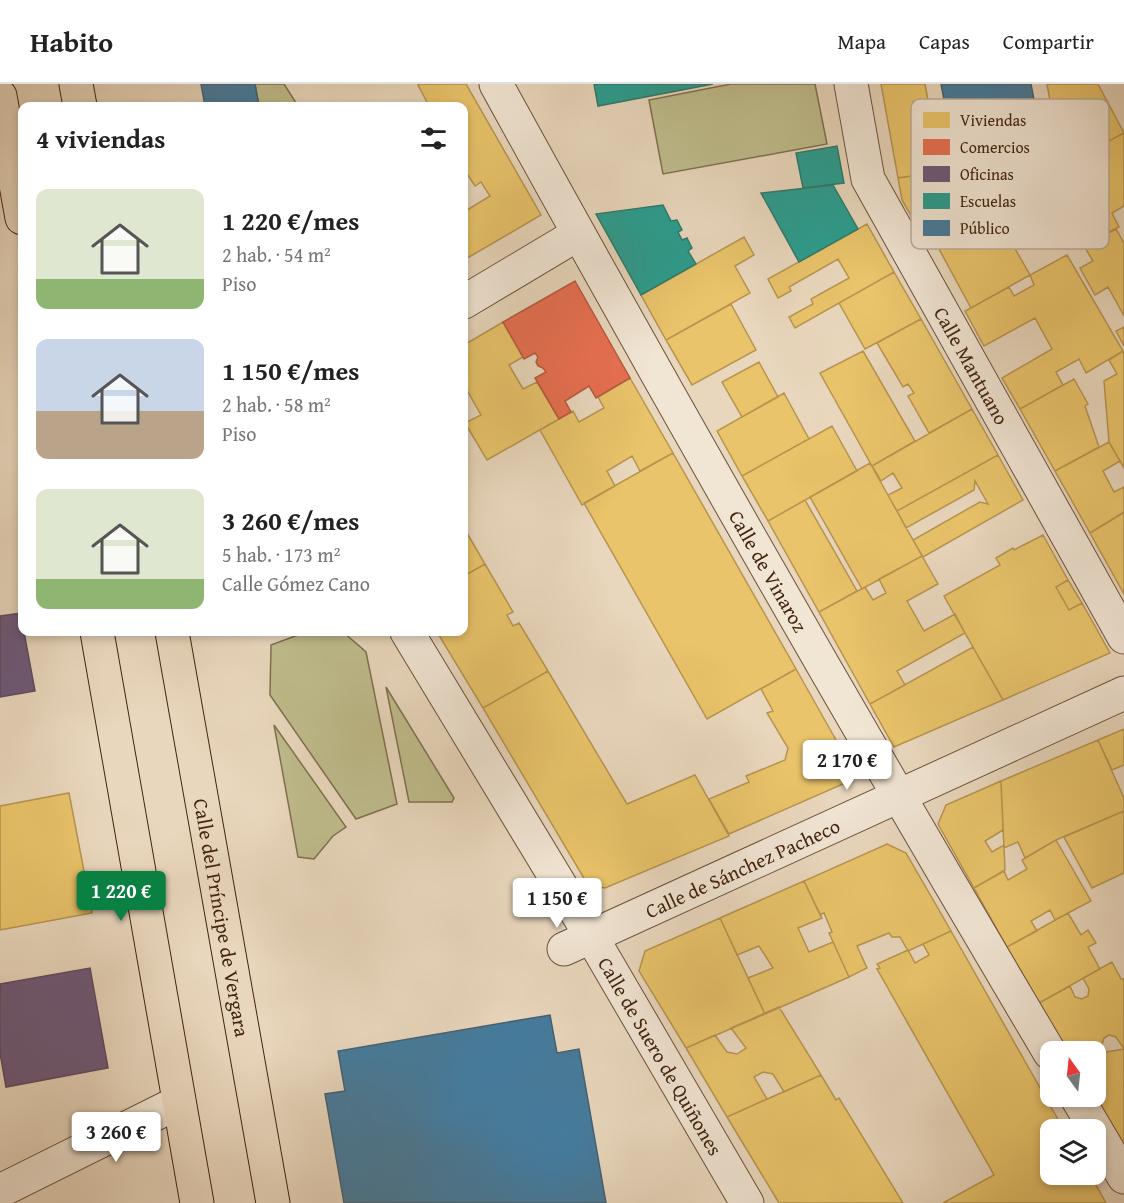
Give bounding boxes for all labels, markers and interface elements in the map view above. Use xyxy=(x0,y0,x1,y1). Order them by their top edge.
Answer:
text: Habito xyxy=(30,21,113,62)
text: Mapa xyxy=(837,26,886,57)
text: Capas xyxy=(919,26,970,57)
text: Compartir xyxy=(1003,26,1094,57)
legend xyxy=(911,99,1109,249)
text: Viviendas xyxy=(960,108,1026,132)
text: 4 viviendas xyxy=(36,119,166,158)
icon: filters xyxy=(417,122,450,155)
text: Comercios xyxy=(960,135,1030,159)
text: Oficinas xyxy=(960,162,1014,186)
text: Escuelas xyxy=(960,189,1016,213)
text: 1 220 €/mes xyxy=(222,201,359,240)
icon: home xyxy=(84,213,156,285)
text: Público xyxy=(960,216,1010,240)
text: 2 hab. · 54 m² xyxy=(222,240,331,269)
text: Piso xyxy=(222,269,257,298)
street label: Calle Mantuano xyxy=(927,301,1017,430)
text: 1 150 €/mes xyxy=(222,351,359,390)
icon: home xyxy=(84,363,156,435)
text: 2 hab. · 58 m² xyxy=(222,390,331,419)
text: Piso xyxy=(222,419,257,448)
text: 3 260 €/mes xyxy=(222,501,359,540)
street label: Calle de Vinaroz xyxy=(723,504,815,637)
icon: home xyxy=(84,513,156,585)
text: 5 hab. · 173 m² xyxy=(222,540,340,569)
text: Calle Gómez Cano xyxy=(222,569,370,598)
pin: 2 170 € xyxy=(792,740,902,791)
text: 2 170 € xyxy=(817,745,877,774)
street label: Calle del Príncipe de Vergara xyxy=(187,796,258,1039)
street label: Calle de Sánchez Pacheco xyxy=(640,810,844,925)
pin: 1 220 € xyxy=(66,871,176,922)
text: 1 220 € xyxy=(91,876,151,905)
pin: 1 150 € xyxy=(502,878,612,929)
text: 1 150 € xyxy=(527,883,587,912)
street label: Calle de Suero de Quiñones xyxy=(592,951,730,1160)
north arrow xyxy=(1040,1041,1106,1107)
map controls xyxy=(1040,1041,1106,1185)
pin: 3 260 € xyxy=(61,1112,171,1163)
text: 3 260 € xyxy=(86,1117,146,1146)
button: layers xyxy=(1040,1119,1106,1185)

